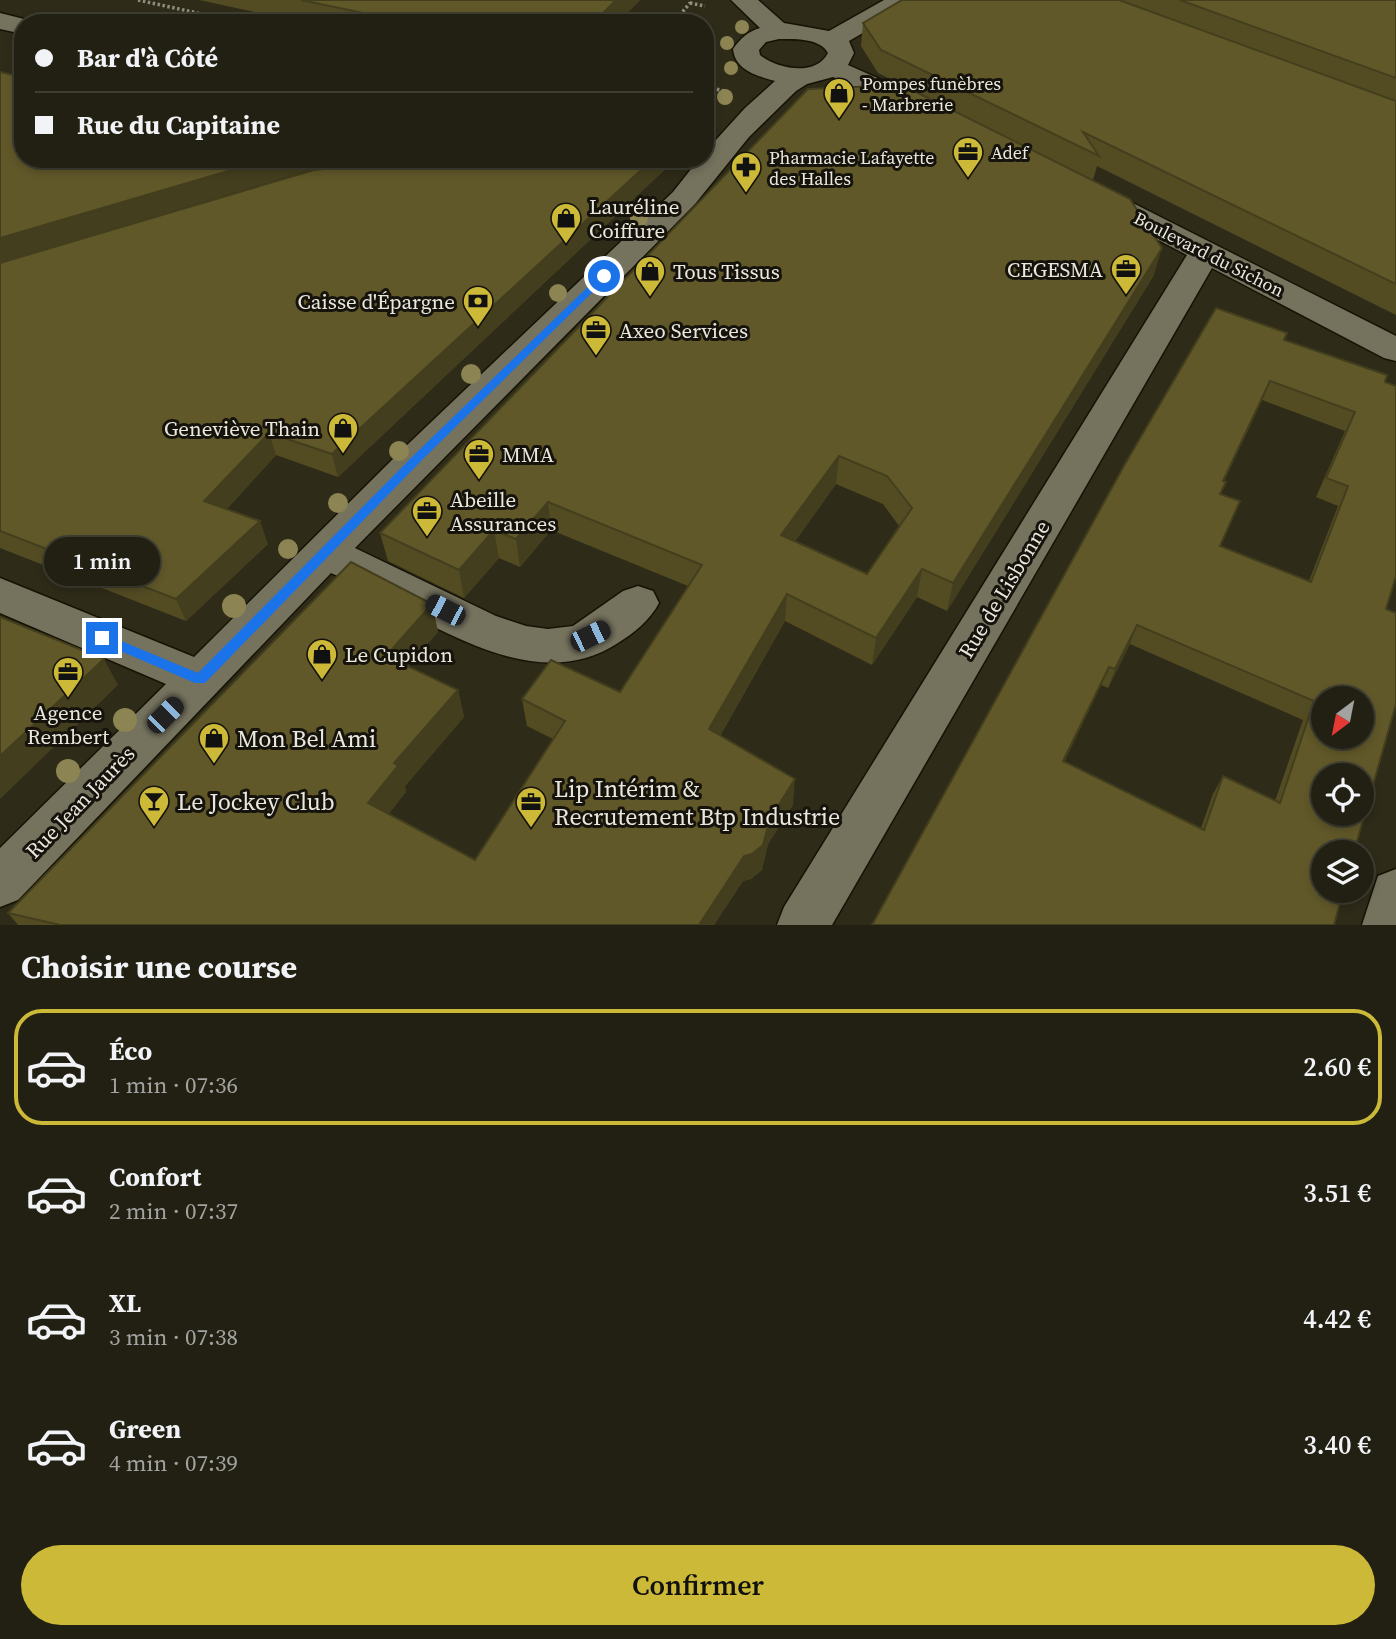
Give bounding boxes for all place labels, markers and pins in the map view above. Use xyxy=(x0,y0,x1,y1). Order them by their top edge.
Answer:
place label: Pompes funèbres - Marbrerie xyxy=(862,71,1001,117)
shop icon: Pompes funèbres - Marbrerie xyxy=(822,76,856,120)
office icon: Adef xyxy=(951,135,985,179)
place label: Adef xyxy=(991,140,1030,165)
place label: Pharmacie Lafayette des Halles xyxy=(769,145,934,191)
pharmacy icon: Pharmacie Lafayette des Halles xyxy=(729,150,763,194)
place label: Lauréline Coiffure xyxy=(589,192,680,245)
shop icon: Lauréline Coiffure xyxy=(549,201,583,245)
office icon: CEGESMA xyxy=(1109,252,1143,296)
shop icon: Tous Tissus xyxy=(633,254,667,298)
place label: CEGESMA xyxy=(1007,255,1103,284)
place label: Tous Tissus xyxy=(673,257,780,286)
bank icon: Caisse d'Épargne xyxy=(461,284,495,328)
place label: Caisse d'Épargne xyxy=(298,287,455,316)
office icon: Axeo Services xyxy=(579,313,613,357)
place label: Axeo Services xyxy=(619,316,748,345)
shop icon: Geneviève Thain xyxy=(326,411,360,455)
place label: Geneviève Thain xyxy=(164,414,320,443)
office icon: MMA xyxy=(462,437,496,481)
place label: MMA xyxy=(502,440,554,469)
place label: Abeille Assurances xyxy=(450,485,556,538)
office icon: Abeille Assurances xyxy=(410,494,444,538)
shop icon: Le Cupidon xyxy=(305,637,339,681)
place label: Le Cupidon xyxy=(345,640,453,669)
office icon: Agence Rembert xyxy=(51,655,85,699)
place label: Agence Rembert xyxy=(27,698,109,751)
shop icon: Mon Bel Ami xyxy=(197,721,231,765)
place label: Mon Bel Ami xyxy=(237,722,376,755)
place label: Lip Intérim & Recrutement Btp Industrie xyxy=(554,772,840,833)
bar icon: Le Jockey Club xyxy=(137,784,171,828)
place label: Le Jockey Club xyxy=(177,785,335,818)
office icon: Lip Intérim & Recrutement Btp Industrie xyxy=(514,785,548,829)

